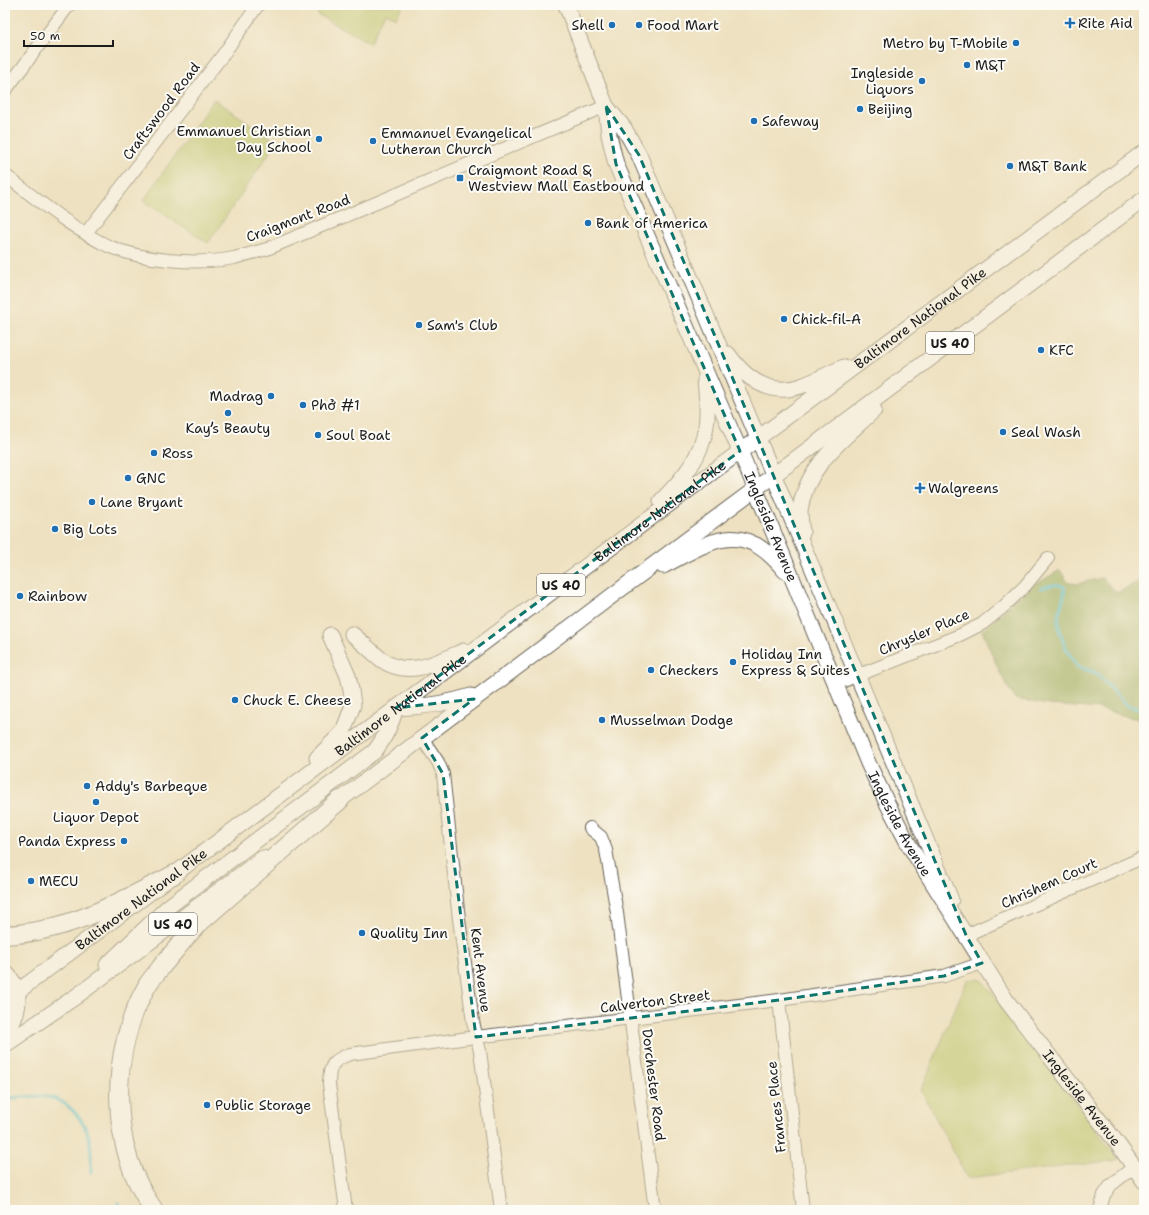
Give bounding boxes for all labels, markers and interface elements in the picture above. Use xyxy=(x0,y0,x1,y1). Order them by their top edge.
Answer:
place label: Rite Aid xyxy=(1078,14,1133,32)
place label: Shell xyxy=(571,16,605,34)
place label: Food Mart xyxy=(647,16,719,34)
marker: Rite Aid xyxy=(1065,18,1075,28)
marker: Shell xyxy=(607,20,617,30)
marker: Food Mart xyxy=(634,20,644,30)
scale bar xyxy=(24,22,113,48)
text: 50 m xyxy=(30,28,60,44)
place label: Metro by T-Mobile xyxy=(883,34,1008,52)
marker: Metro by T-Mobile xyxy=(1011,38,1021,48)
place label: M&T xyxy=(975,56,1006,74)
street label: Craftswood Road xyxy=(118,58,204,164)
marker: M&T xyxy=(962,60,972,70)
place label: Ingleside Liquors xyxy=(851,64,914,98)
marker: Ingleside Liquors xyxy=(917,76,927,86)
place label: Beijing xyxy=(868,100,912,118)
marker: Beijing xyxy=(855,104,865,114)
place label: Safeway xyxy=(762,112,819,130)
marker: Safeway xyxy=(749,116,759,126)
place label: Emmanuel Christian Day School xyxy=(176,122,312,156)
place label: Emmanuel Evangelical Lutheran Church xyxy=(381,124,533,158)
marker: Emmanuel Christian Day School xyxy=(314,134,324,144)
marker: Emmanuel Evangelical Lutheran Church xyxy=(368,136,378,146)
place label: M&T Bank xyxy=(1018,157,1087,175)
place label: Craigmont Road & Westview Mall Eastbound xyxy=(468,161,644,195)
marker: M&T Bank xyxy=(1005,161,1015,171)
marker: Craigmont Road & Westview Mall Eastbound xyxy=(455,173,465,183)
street label: Craigmont Road xyxy=(244,190,353,246)
place label: Bank of America xyxy=(596,214,708,232)
marker: Bank of America xyxy=(583,218,593,228)
street label: Baltimore National Pike xyxy=(851,263,990,373)
place label: Chick-fil-A xyxy=(792,310,861,328)
marker: Chick-fil-A xyxy=(779,314,789,324)
place label: Sam's Club xyxy=(427,316,498,334)
marker: Sam's Club xyxy=(414,320,424,330)
road number: US 40 xyxy=(926,332,974,354)
place label: KFC xyxy=(1049,341,1074,359)
marker: KFC xyxy=(1036,345,1046,355)
place label: Madrag xyxy=(209,387,263,405)
marker: Madrag xyxy=(266,391,276,401)
place label: Phở #1 xyxy=(311,396,360,414)
marker: Phở #1 xyxy=(298,400,308,410)
marker: Kay’s Beauty xyxy=(223,408,233,418)
place label: Kay’s Beauty xyxy=(186,419,270,437)
place label: Seal Wash xyxy=(1011,423,1081,441)
place label: Soul Boat xyxy=(326,426,391,444)
marker: Seal Wash xyxy=(998,427,1008,437)
marker: Soul Boat xyxy=(313,430,323,440)
place label: Ross xyxy=(162,444,193,462)
marker: Ross xyxy=(149,448,159,458)
street label: Baltimore National Pike xyxy=(590,456,730,566)
place label: GNC xyxy=(136,469,166,487)
street label: Ingleside Avenue xyxy=(740,469,802,584)
marker: GNC xyxy=(123,473,133,483)
place label: Walgreens xyxy=(928,479,999,497)
marker: Walgreens xyxy=(915,483,925,493)
place label: Lane Bryant xyxy=(100,493,183,511)
marker: Lane Bryant xyxy=(87,497,97,507)
place label: Big Lots xyxy=(63,520,117,538)
marker: Big Lots xyxy=(50,524,60,534)
road number: US 40 xyxy=(537,574,585,596)
place label: Rainbow xyxy=(28,587,87,605)
marker: Rainbow xyxy=(15,591,25,601)
street label: Chrysler Place xyxy=(876,605,972,659)
place label: Holiday Inn Express & Suites xyxy=(741,645,850,679)
street label: Baltimore National Pike xyxy=(331,650,470,760)
marker: Holiday Inn Express & Suites xyxy=(728,657,738,667)
place label: Checkers xyxy=(659,661,719,679)
marker: Checkers xyxy=(646,665,656,675)
place label: Chuck E. Cheese xyxy=(243,691,352,709)
marker: Chuck E. Cheese xyxy=(230,695,240,705)
place label: Musselman Dodge xyxy=(610,711,733,729)
marker: Musselman Dodge xyxy=(597,715,607,725)
street label: Ingleside Avenue xyxy=(864,768,936,880)
place label: Addy's Barbeque xyxy=(95,777,208,795)
marker: Addy's Barbeque xyxy=(82,781,92,791)
marker: Liquor Depot xyxy=(91,797,101,807)
place label: Liquor Depot xyxy=(53,808,139,826)
place label: Panda Express xyxy=(18,832,116,850)
marker: Panda Express xyxy=(119,836,129,846)
street label: Baltimore National Pike xyxy=(72,844,211,954)
street label: Chrishem Court xyxy=(998,854,1100,912)
place label: MECU xyxy=(39,872,78,890)
marker: MECU xyxy=(26,876,36,886)
road number: US 40 xyxy=(149,913,197,935)
place label: Quality Inn xyxy=(370,924,448,942)
street label: Kent Avenue xyxy=(467,927,495,1013)
marker: Quality Inn xyxy=(357,928,367,938)
street label: Calverton Street xyxy=(599,985,711,1017)
street label: Dorchester Road xyxy=(638,1028,670,1142)
street label: Ingleside Avenue xyxy=(1039,1046,1125,1150)
street label: Frances Place xyxy=(762,1060,790,1154)
place label: Public Storage xyxy=(215,1096,311,1114)
marker: Public Storage xyxy=(202,1100,212,1110)

